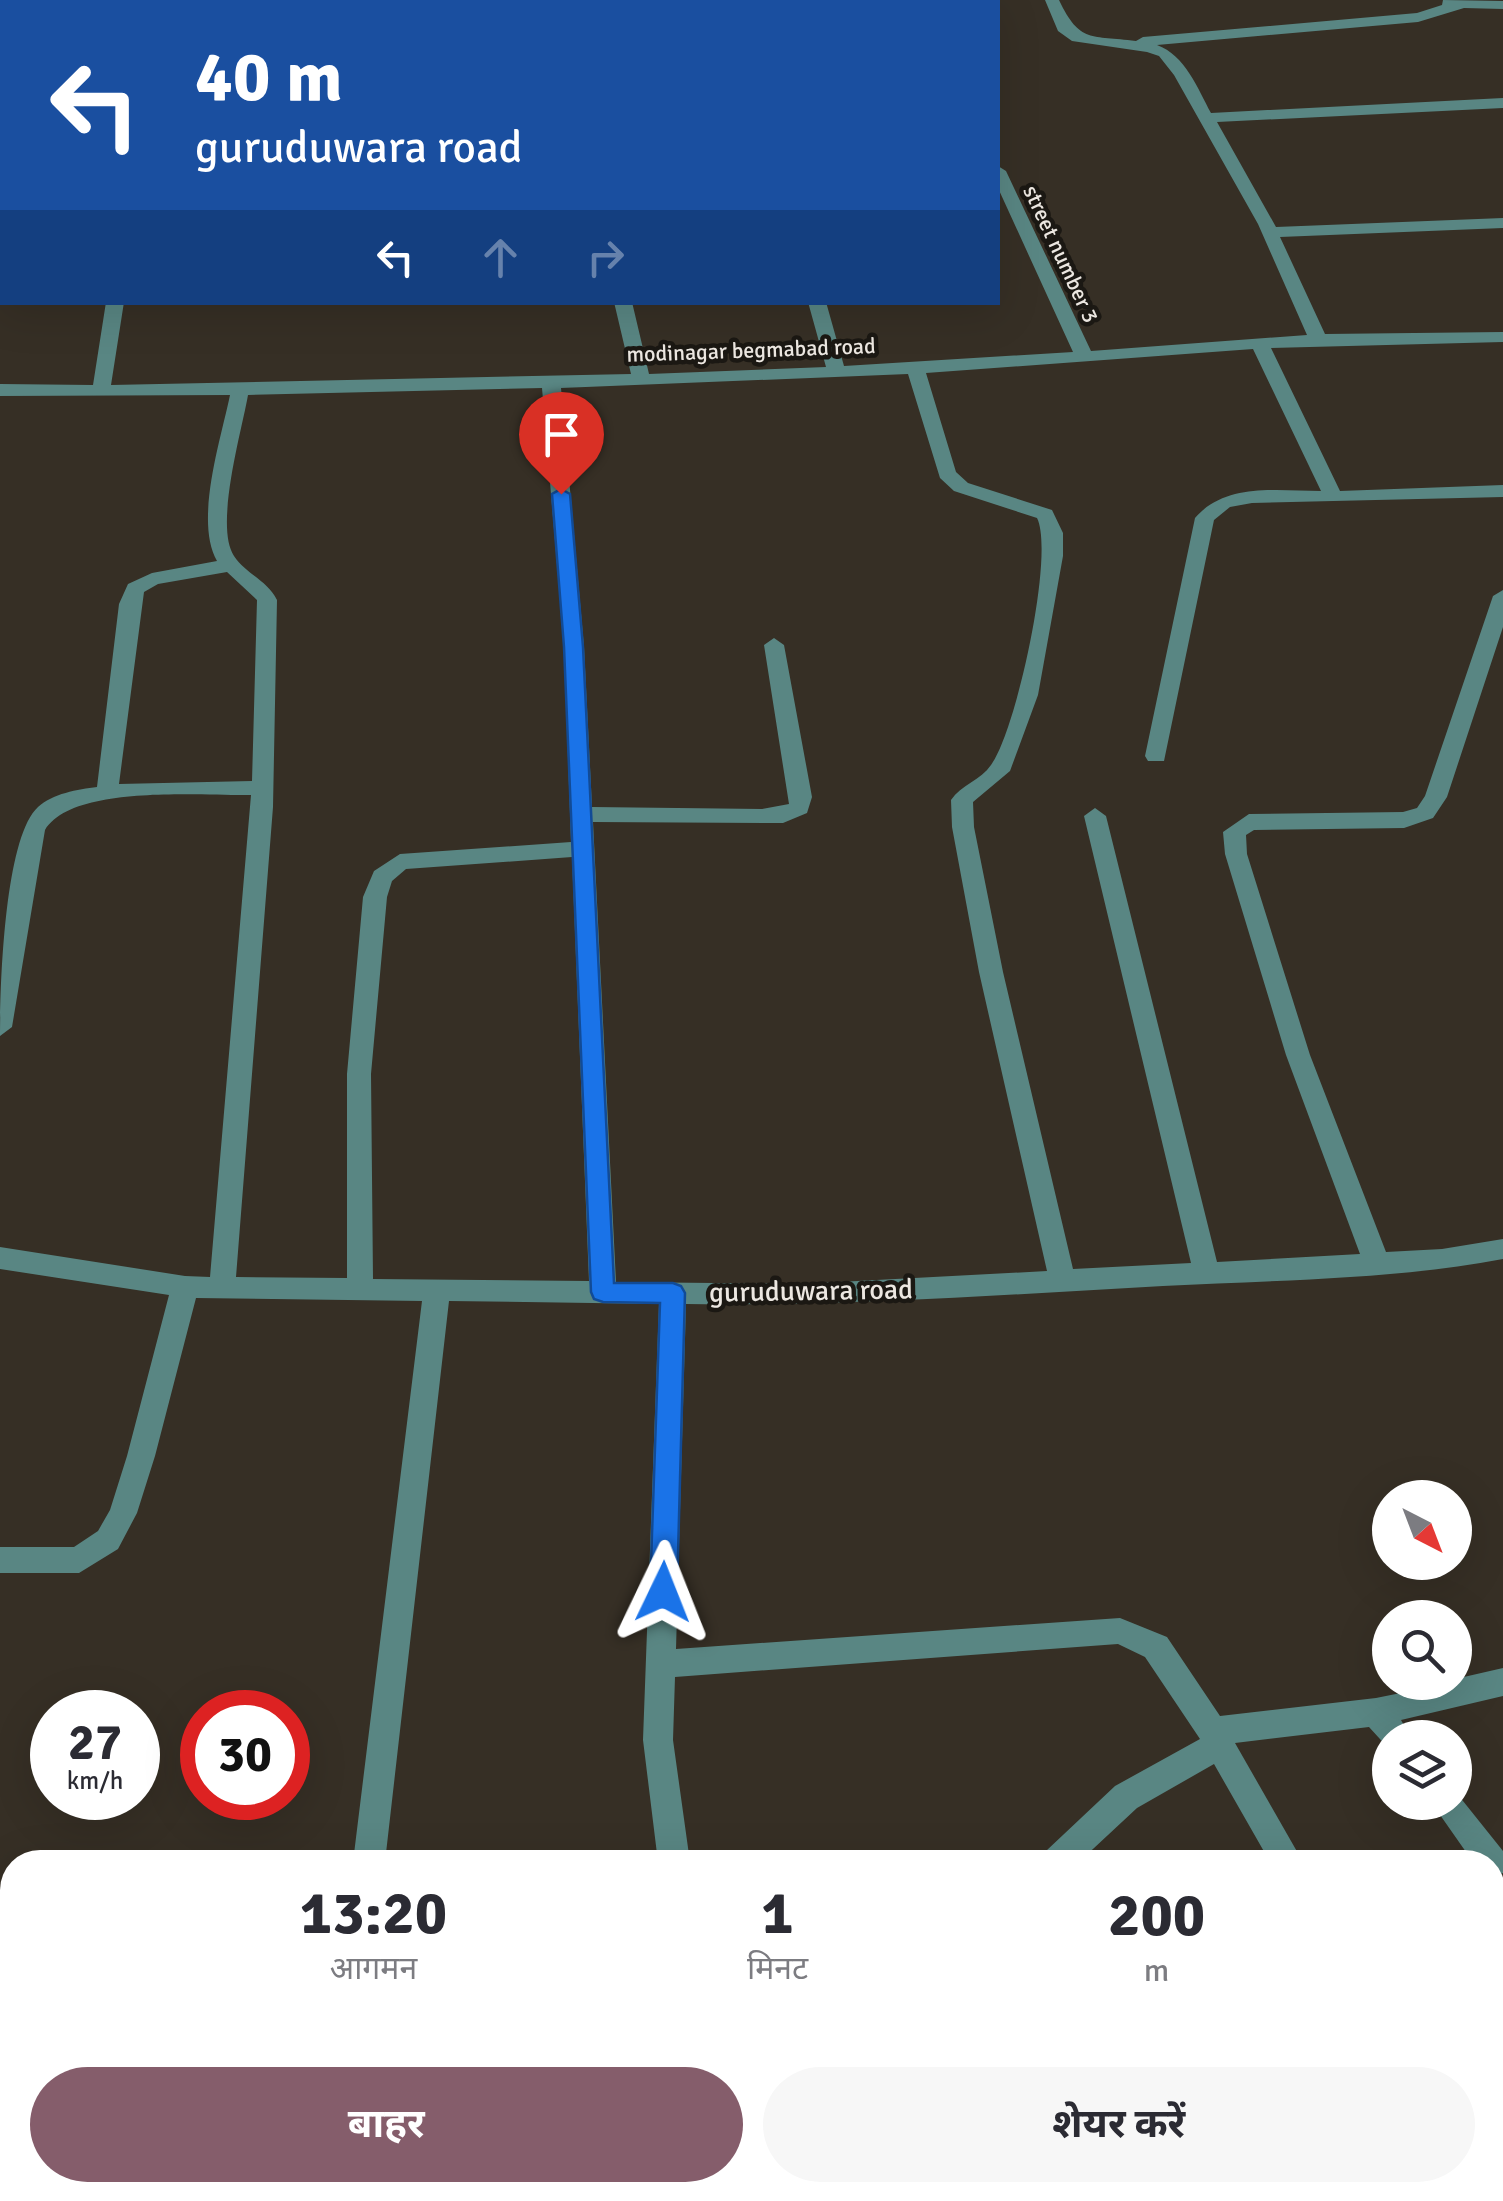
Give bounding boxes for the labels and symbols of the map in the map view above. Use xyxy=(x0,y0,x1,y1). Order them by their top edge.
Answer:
street label: street number 3 xyxy=(1017,181,1105,327)
street label: modinagar begmabad road xyxy=(626,332,876,368)
pin xyxy=(519,392,604,495)
street label: guruduwara road xyxy=(709,1272,913,1310)
north arrow xyxy=(1372,1480,1472,1580)
position arrow xyxy=(611,1540,715,1644)
speed limit sign: 30 xyxy=(180,1690,310,1820)

